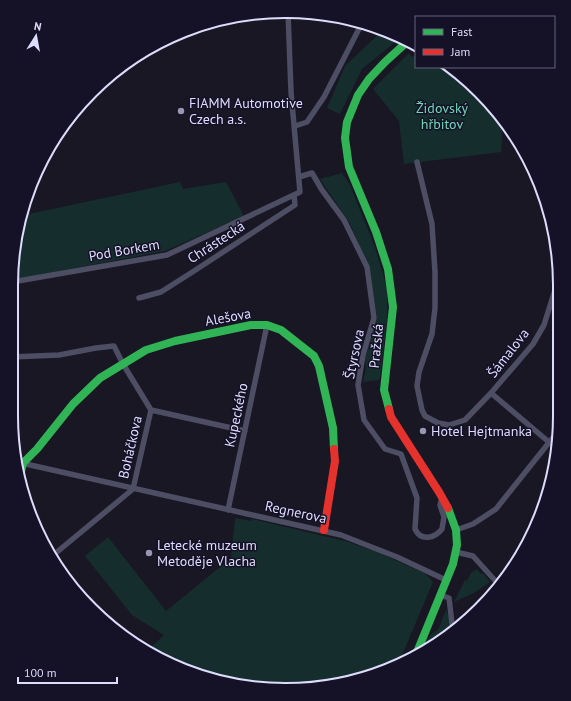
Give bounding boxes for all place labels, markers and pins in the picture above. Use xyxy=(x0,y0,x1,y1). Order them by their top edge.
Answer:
place label: FIAMM Automotive Czech a.s. xyxy=(189,94,303,128)
marker: FIAMM Automotive Czech a.s. xyxy=(176,106,186,116)
place label: Hotel Hejtmanka xyxy=(431,422,532,440)
marker: Hotel Hejtmanka xyxy=(418,426,428,436)
place label: Letecké muzeum Metoděje Vlacha xyxy=(157,536,257,570)
marker: Letecké muzeum Metoděje Vlacha xyxy=(144,548,154,558)

